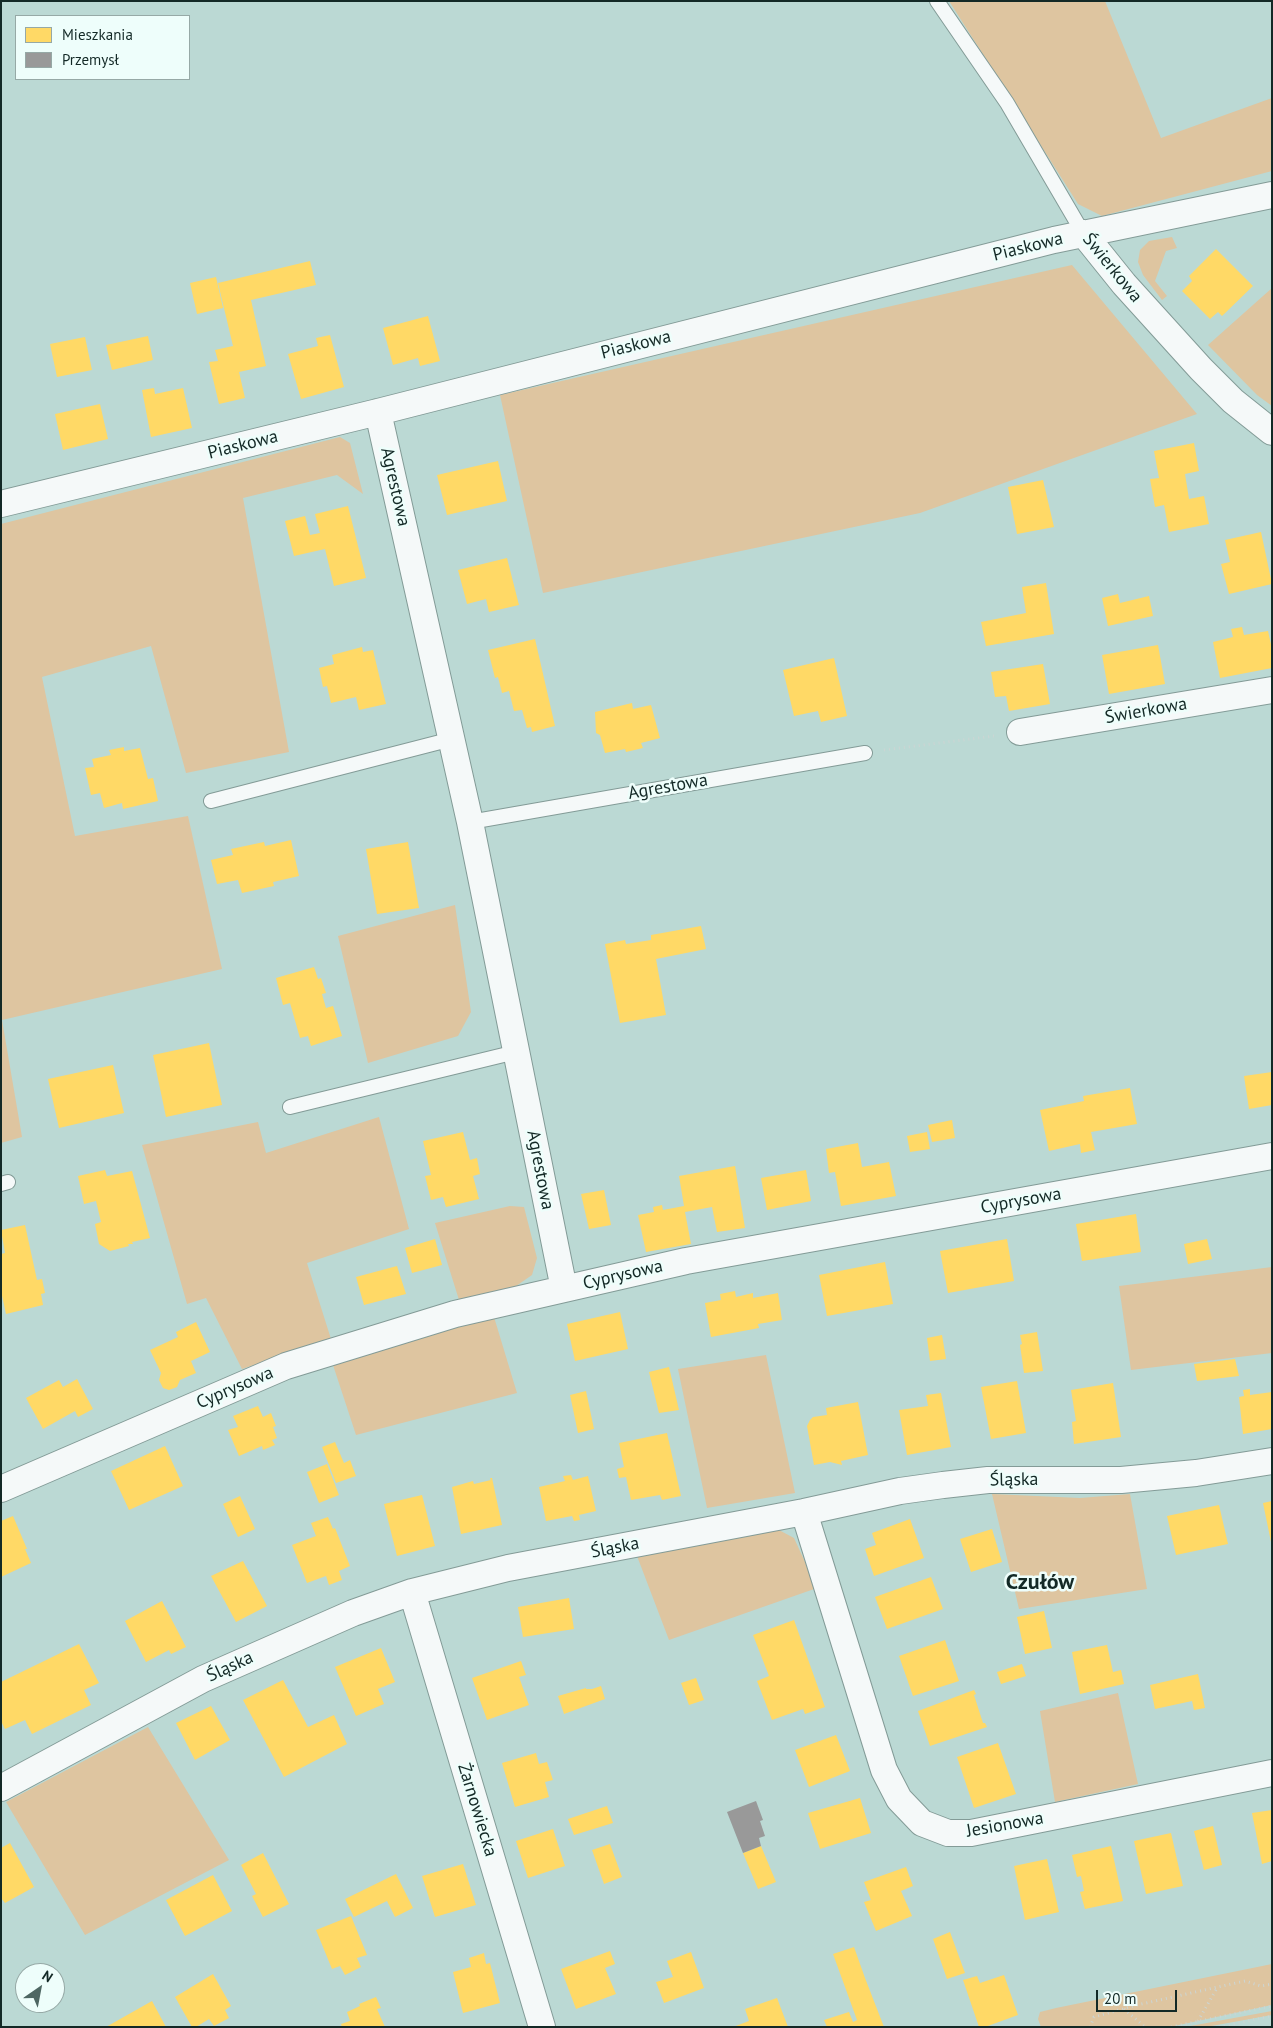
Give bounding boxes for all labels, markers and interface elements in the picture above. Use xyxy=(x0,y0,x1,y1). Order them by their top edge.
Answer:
legend xyxy=(15,15,190,80)
text: Mieszkania xyxy=(62,25,133,44)
text: Przemysł xyxy=(62,50,119,69)
street label: Piaskowa xyxy=(991,228,1065,266)
street label: Świerkowa xyxy=(1078,229,1146,307)
street label: Piaskowa xyxy=(599,326,673,364)
street label: Piaskowa xyxy=(206,426,280,464)
street label: Agrestowa xyxy=(375,445,415,529)
street label: Świerkowa xyxy=(1103,693,1189,729)
street label: Agrestowa xyxy=(627,769,709,805)
street label: Agrestowa xyxy=(522,1129,558,1211)
street label: Cyprysowa xyxy=(979,1183,1063,1219)
street label: Cyprysowa xyxy=(581,1255,665,1295)
street label: Cyprysowa xyxy=(193,1362,277,1414)
street label: Śląska xyxy=(989,1469,1039,1491)
street label: Śląska xyxy=(589,1533,641,1563)
district label: Czułów xyxy=(1006,1570,1074,1596)
street label: Śląska xyxy=(203,1647,257,1687)
street label: Żarnowiecka xyxy=(453,1761,501,1859)
street label: Jesionowa xyxy=(965,1808,1045,1842)
north arrow xyxy=(15,1963,65,2013)
text: N xyxy=(39,1966,56,1986)
scale bar xyxy=(1098,1980,1179,2012)
text: 20 m xyxy=(1104,1989,1137,2008)

